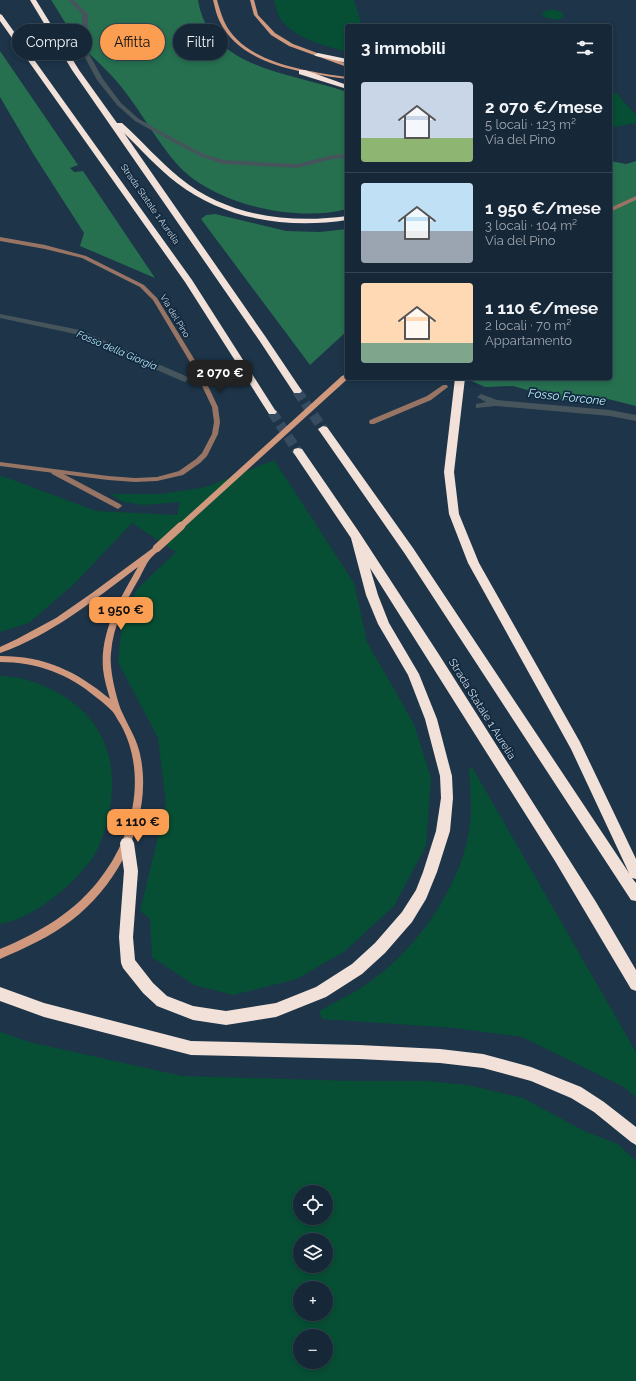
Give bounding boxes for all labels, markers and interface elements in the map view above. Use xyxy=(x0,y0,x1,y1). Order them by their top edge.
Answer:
chip: Compra xyxy=(12,24,92,60)
chip: Affitta xyxy=(100,24,165,60)
chip: Filtri xyxy=(173,24,228,60)
icon: filters xyxy=(574,37,596,59)
text: 3 immobili xyxy=(361,38,446,58)
text: 2 070 €/mese xyxy=(485,97,603,117)
icon: home xyxy=(393,98,441,146)
text: 5 locali · 123 m² xyxy=(485,117,576,132)
text: Via del Pino xyxy=(485,132,555,147)
street label: Strada Statale 1 Aurelia xyxy=(119,162,181,246)
text: 1 950 €/mese xyxy=(485,198,601,218)
icon: home xyxy=(393,199,441,247)
text: 3 locali · 104 m² xyxy=(485,218,577,233)
text: Via del Pino xyxy=(485,233,555,248)
street label: Via del Pino xyxy=(158,293,192,339)
text: 1 110 €/mese xyxy=(485,298,598,318)
icon: home xyxy=(393,299,441,347)
text: 2 locali · 70 m² xyxy=(485,318,571,333)
water label: Fosso della Giorgia xyxy=(75,328,159,372)
text: Appartamento xyxy=(485,333,572,348)
pin: 2 070 € xyxy=(183,360,257,394)
text: 2 070 € xyxy=(196,365,244,380)
water label: Fosso Forcone xyxy=(527,386,607,408)
pin: 1 950 € xyxy=(84,597,158,631)
text: 1 950 € xyxy=(98,602,144,617)
street label: Strada Statale 1 Aurelia xyxy=(446,656,518,762)
pin: 1 110 € xyxy=(101,809,175,843)
text: 1 110 € xyxy=(116,814,160,829)
map controls xyxy=(293,1185,333,1369)
button: locate xyxy=(293,1185,333,1225)
button: layers xyxy=(293,1233,333,1273)
button: + xyxy=(293,1281,333,1321)
button: − xyxy=(293,1329,333,1369)

